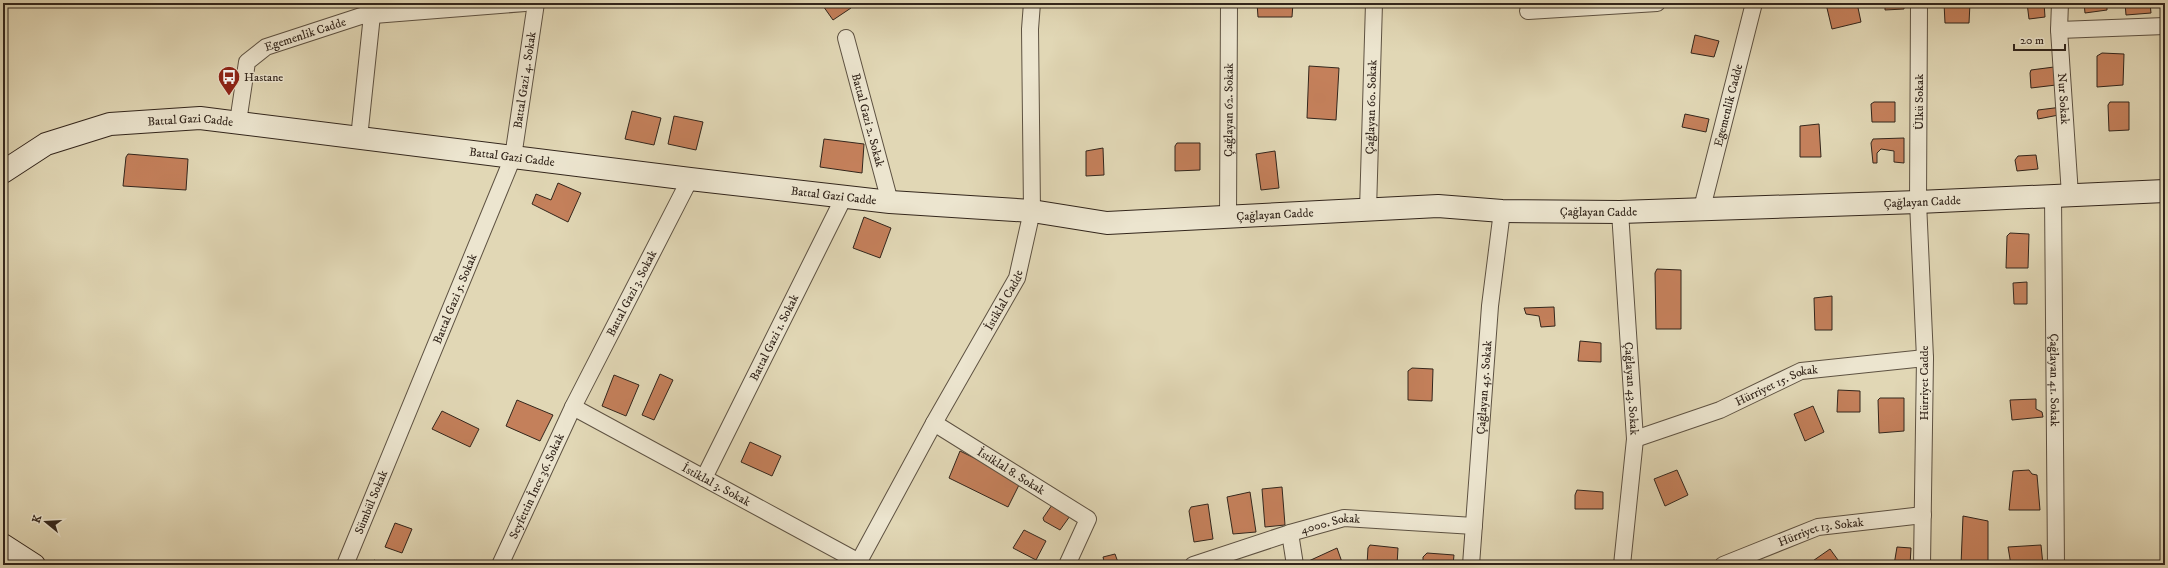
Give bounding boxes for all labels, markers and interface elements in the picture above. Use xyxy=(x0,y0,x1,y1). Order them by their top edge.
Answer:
street label: Egemenlik Cadde xyxy=(263,14,348,55)
scale bar xyxy=(2014,26,2065,52)
street label: Battal Gazi 4. Sokak xyxy=(510,31,540,130)
text: 20 m xyxy=(2020,33,2044,48)
street label: Çağlayan 60. Sokak xyxy=(1363,60,1380,155)
street label: Egemenlik Cadde xyxy=(1711,62,1746,148)
street label: Çağlayan 62. Sokak xyxy=(1221,63,1237,157)
bus stop icon: Hastane xyxy=(216,64,242,97)
place label: Hastane xyxy=(244,70,283,85)
street label: Battal Gazi 2. Sokak xyxy=(848,72,887,169)
street label: Nur Sokak xyxy=(2054,73,2072,125)
street label: Ülkü Sokak xyxy=(1912,74,1927,130)
street label: Battal Gazi Cadde xyxy=(147,111,234,130)
street label: Battal Gazi Cadde xyxy=(468,145,556,170)
street label: Battal Gazi Cadde xyxy=(790,184,877,208)
street label: Çağlayan Cadde xyxy=(1883,193,1961,211)
street label: Çağlayan Cadde xyxy=(1560,204,1637,220)
street label: Çağlayan Cadde xyxy=(1236,205,1314,224)
street label: Battal Gazi 3. Sokak xyxy=(603,248,660,339)
street label: Battal Gazi 5. Sokak xyxy=(430,251,480,346)
street label: İstiklal Cadde xyxy=(982,269,1027,333)
street label: Battal Gazi 1. Sokak xyxy=(747,292,802,384)
street label: Çağlayan 41. Sokak xyxy=(2046,333,2062,427)
street label: Çağlayan 45. Sokak xyxy=(1474,340,1495,435)
street label: Çağlayan 43. Sokak xyxy=(1621,342,1642,436)
street label: Hürriyet Cadde xyxy=(1917,346,1932,420)
street label: Hürriyet 15. Sokak xyxy=(1733,362,1819,410)
street label: Seyfettin İnce 36. Sokak xyxy=(506,431,568,541)
street label: İstiklal 8. Sokak xyxy=(974,445,1048,498)
street label: İstiklal 3. Sokak xyxy=(679,460,753,510)
street label: Sümbül Sokak xyxy=(352,468,391,537)
north arrow xyxy=(26,502,66,542)
street label: 4000. Sokak xyxy=(1299,511,1361,538)
text: K xyxy=(30,513,45,525)
street label: Hürriyet 13. Sokak xyxy=(1776,515,1864,550)

